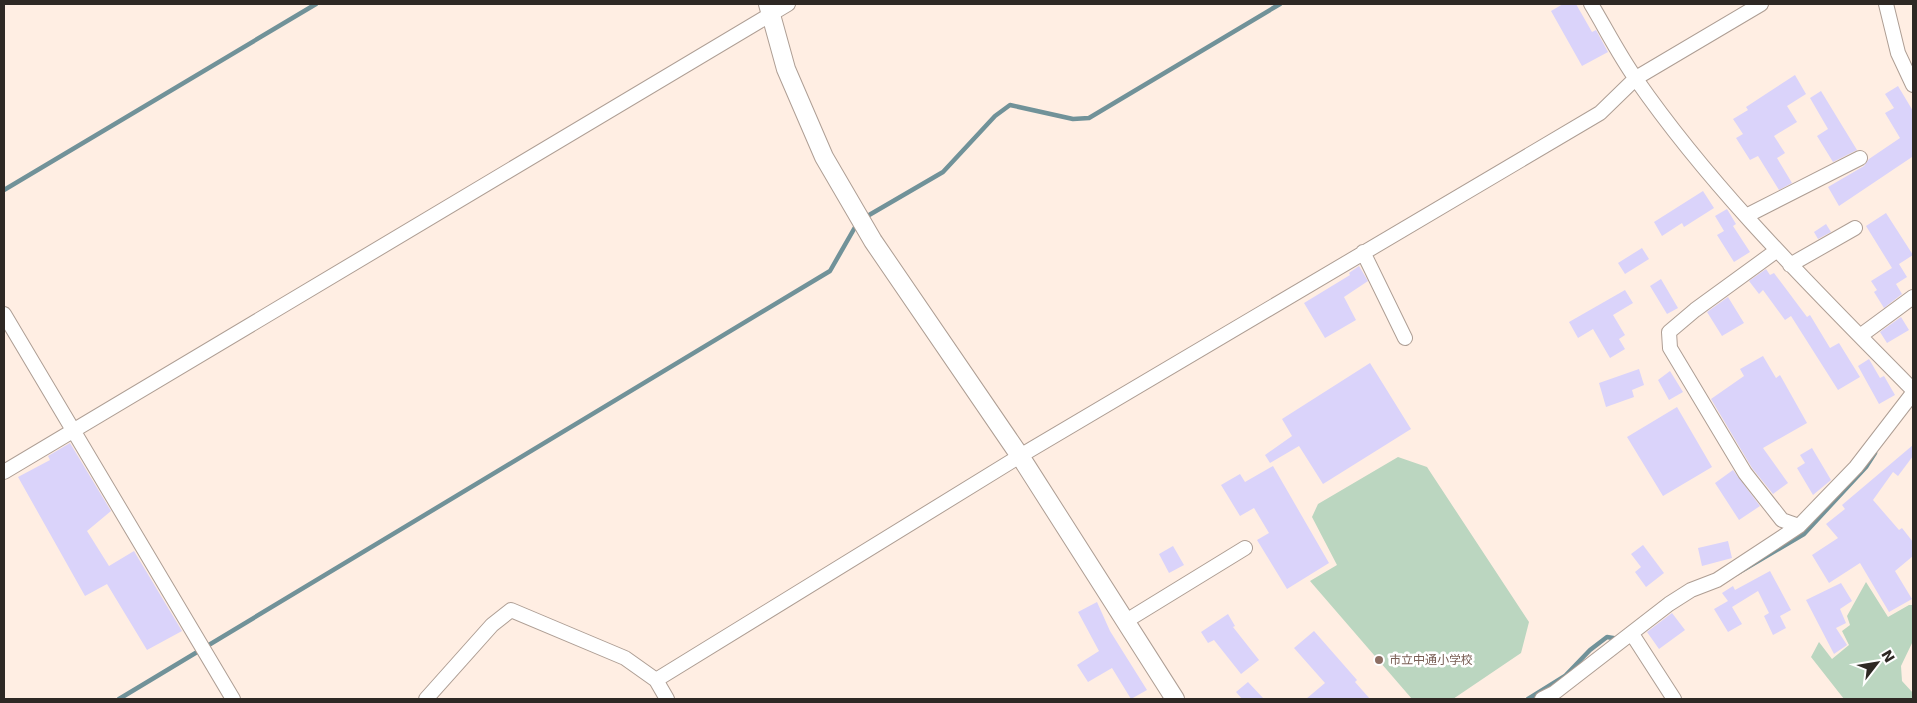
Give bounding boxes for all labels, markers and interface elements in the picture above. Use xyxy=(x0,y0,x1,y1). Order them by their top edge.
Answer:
north arrow xyxy=(1852,638,1902,688)
text: N xyxy=(1878,647,1898,665)
place label: 市立中通小学校 xyxy=(1389,653,1473,667)
marker: 市立中通小学校 xyxy=(1373,654,1385,666)

